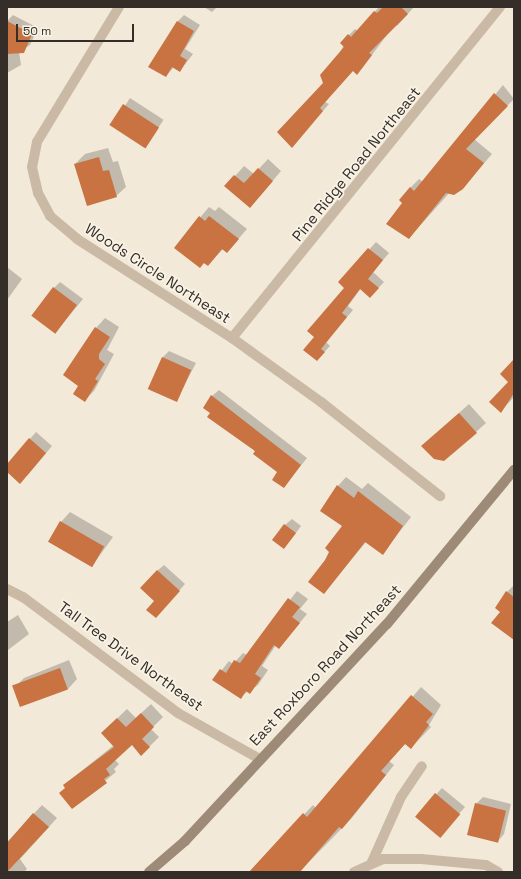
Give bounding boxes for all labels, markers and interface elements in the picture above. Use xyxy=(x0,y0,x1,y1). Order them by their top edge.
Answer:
scale bar xyxy=(18,16,136,42)
text: 50 m xyxy=(23,23,51,39)
street label: Pine Ridge Road Northeast xyxy=(288,83,424,245)
street label: Woods Circle Northeast xyxy=(82,219,234,327)
street label: East Roxboro Road Northeast xyxy=(246,581,404,749)
street label: Tall Tree Drive Northeast xyxy=(55,597,207,715)

